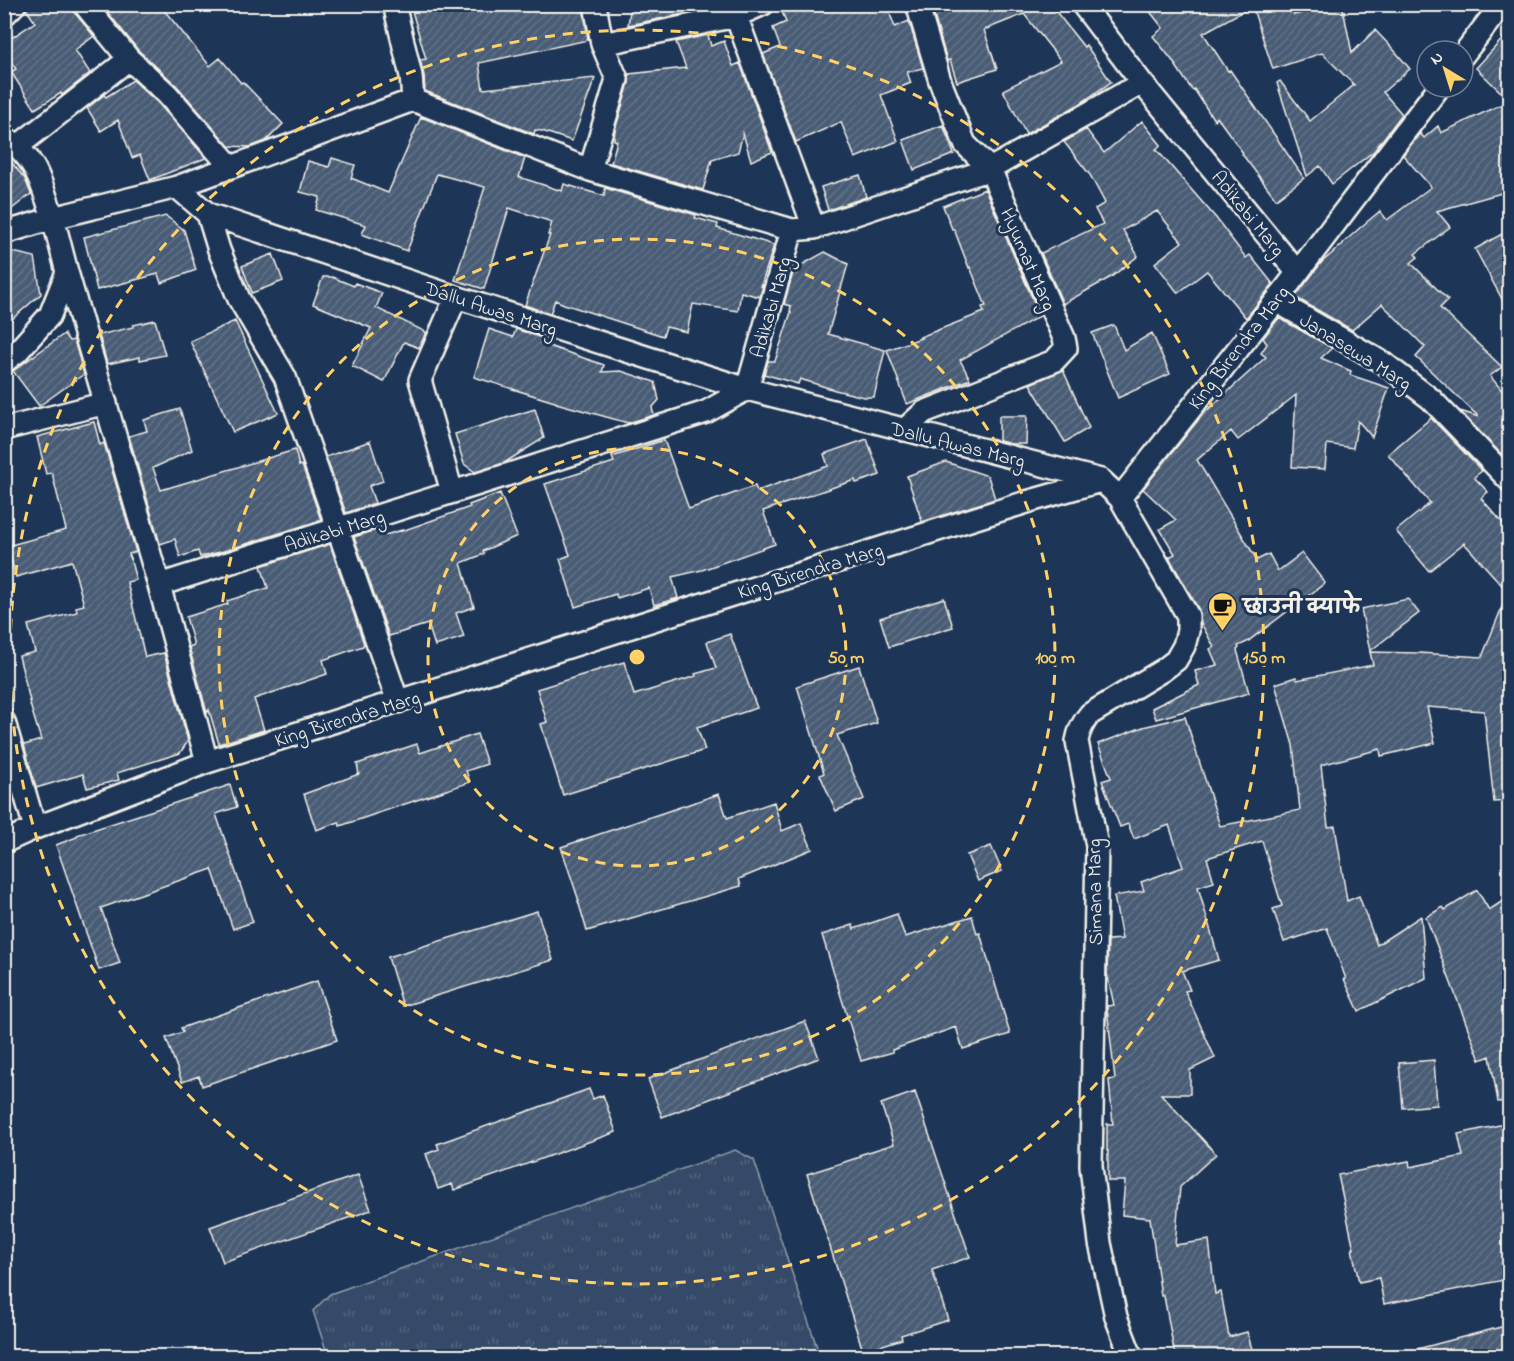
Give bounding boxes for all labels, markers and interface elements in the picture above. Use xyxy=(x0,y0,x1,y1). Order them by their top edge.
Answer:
north arrow xyxy=(1415,39,1475,99)
text: N xyxy=(1425,46,1449,72)
street label: Adikabi Marg xyxy=(1202,165,1291,265)
street label: Hyumat Marg xyxy=(990,204,1062,317)
street label: Adikabi Marg xyxy=(744,254,802,362)
street label: Dallu Awas Marg xyxy=(419,275,560,346)
street label: King Birendra Marg xyxy=(1182,280,1299,417)
street label: Janasewa Marg xyxy=(1292,307,1416,400)
street label: Dallu Awas Marg xyxy=(886,415,1028,478)
street label: Adikabi Marg xyxy=(281,503,389,562)
street label: King Birendra Marg xyxy=(734,537,887,609)
cafe icon: छाउनी क्याफे xyxy=(1206,590,1238,632)
place label: छाउनी क्याफे xyxy=(1241,590,1363,623)
text: 50 m xyxy=(828,646,864,672)
text: 100 m xyxy=(1035,646,1075,672)
text: 150 m xyxy=(1243,646,1285,672)
centre of rings xyxy=(627,647,647,667)
street label: King Birendra Marg xyxy=(271,685,424,757)
street label: Simana Marg xyxy=(1081,838,1113,945)

